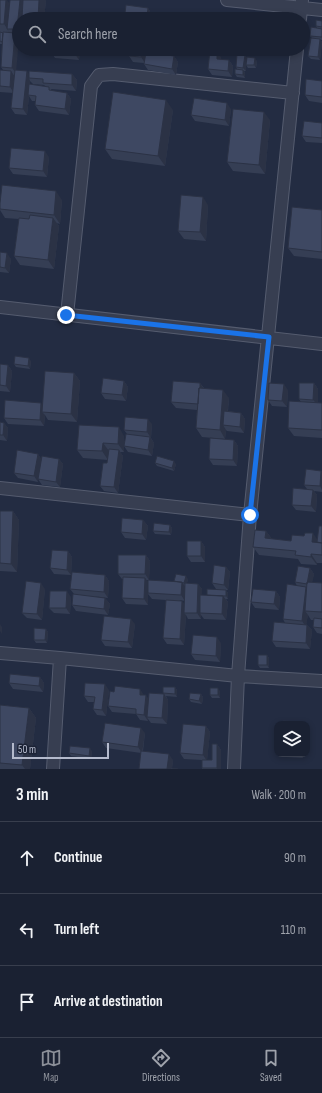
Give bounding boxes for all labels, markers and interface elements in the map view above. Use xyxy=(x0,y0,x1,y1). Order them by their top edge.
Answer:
search box xyxy=(12,12,310,56)
icon: search xyxy=(26,23,48,45)
text: Search here xyxy=(58,25,118,44)
route end xyxy=(57,306,75,324)
route start xyxy=(241,506,259,524)
map controls xyxy=(274,721,310,757)
button: layers xyxy=(274,721,310,757)
scale bar xyxy=(12,741,109,760)
text: 50 m xyxy=(18,743,36,756)
text: 3 min xyxy=(16,785,49,805)
text: Walk · 200 m xyxy=(251,787,306,803)
icon: ahead xyxy=(16,847,38,869)
text: Continue xyxy=(54,848,103,867)
text: 90 m xyxy=(284,850,306,866)
icon: left xyxy=(16,919,38,941)
text: Turn left xyxy=(54,920,99,939)
text: 110 m xyxy=(281,922,306,938)
icon: arrive xyxy=(16,991,38,1013)
text: Arrive at destination xyxy=(54,992,163,1011)
tab: Map xyxy=(40,1047,62,1084)
tab: Directions xyxy=(142,1047,180,1084)
tab: Saved xyxy=(260,1047,282,1084)

